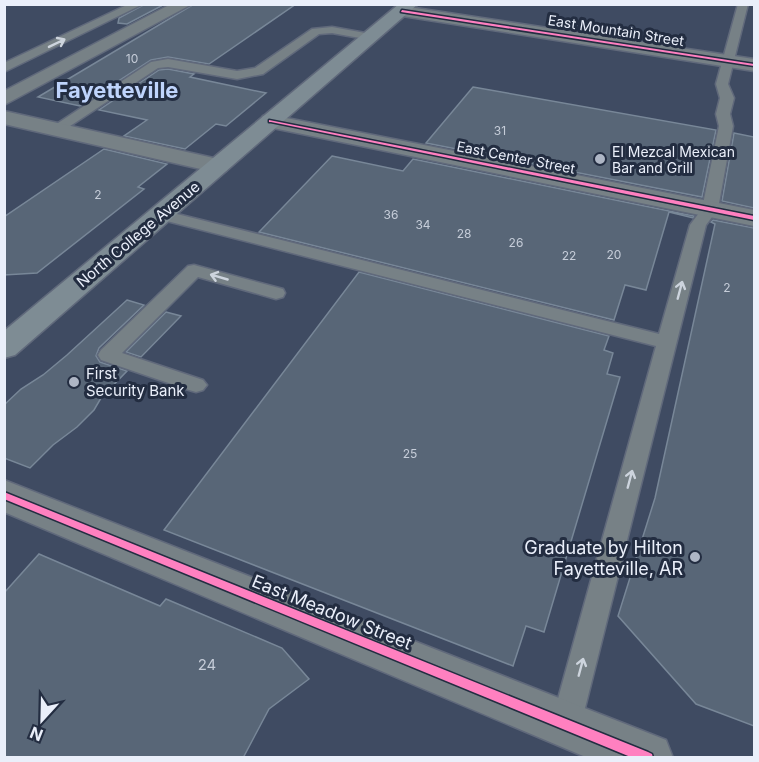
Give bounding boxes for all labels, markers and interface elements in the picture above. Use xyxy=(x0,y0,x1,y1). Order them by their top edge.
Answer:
street label: East Mountain Street xyxy=(547,11,686,49)
one-way arrow xyxy=(48,37,66,49)
house number: 10 xyxy=(126,51,138,66)
district label: Fayetteville xyxy=(56,77,178,103)
house number: 31 xyxy=(494,123,506,138)
street label: East Center Street xyxy=(455,137,577,177)
place label: El Mezcal Mexican Bar and Grill xyxy=(612,143,735,176)
marker: El Mezcal Mexican Bar and Grill xyxy=(593,152,607,166)
street label: North College Avenue xyxy=(73,177,203,291)
house number: 2 xyxy=(94,187,102,202)
house number: 36 xyxy=(384,207,398,222)
house number: 34 xyxy=(415,217,431,232)
house number: 28 xyxy=(457,226,471,241)
house number: 26 xyxy=(509,235,523,250)
house number: 20 xyxy=(607,247,621,262)
house number: 22 xyxy=(562,248,576,263)
one-way arrow xyxy=(210,271,229,282)
house number: 2 xyxy=(723,280,731,295)
one-way arrow xyxy=(675,281,687,300)
place label: First Security Bank xyxy=(86,364,185,400)
marker: First Security Bank xyxy=(67,375,81,389)
house number: 25 xyxy=(403,446,417,461)
one-way arrow xyxy=(625,470,637,489)
place label: Graduate by Hilton Fayetteville, AR xyxy=(524,537,683,579)
marker: Graduate by Hilton Fayetteville, AR xyxy=(688,550,702,564)
street label: East Meadow Street xyxy=(249,570,415,654)
house number: 24 xyxy=(198,655,216,674)
one-way arrow xyxy=(575,658,587,677)
north arrow xyxy=(12,690,72,750)
text: N xyxy=(27,722,46,745)

